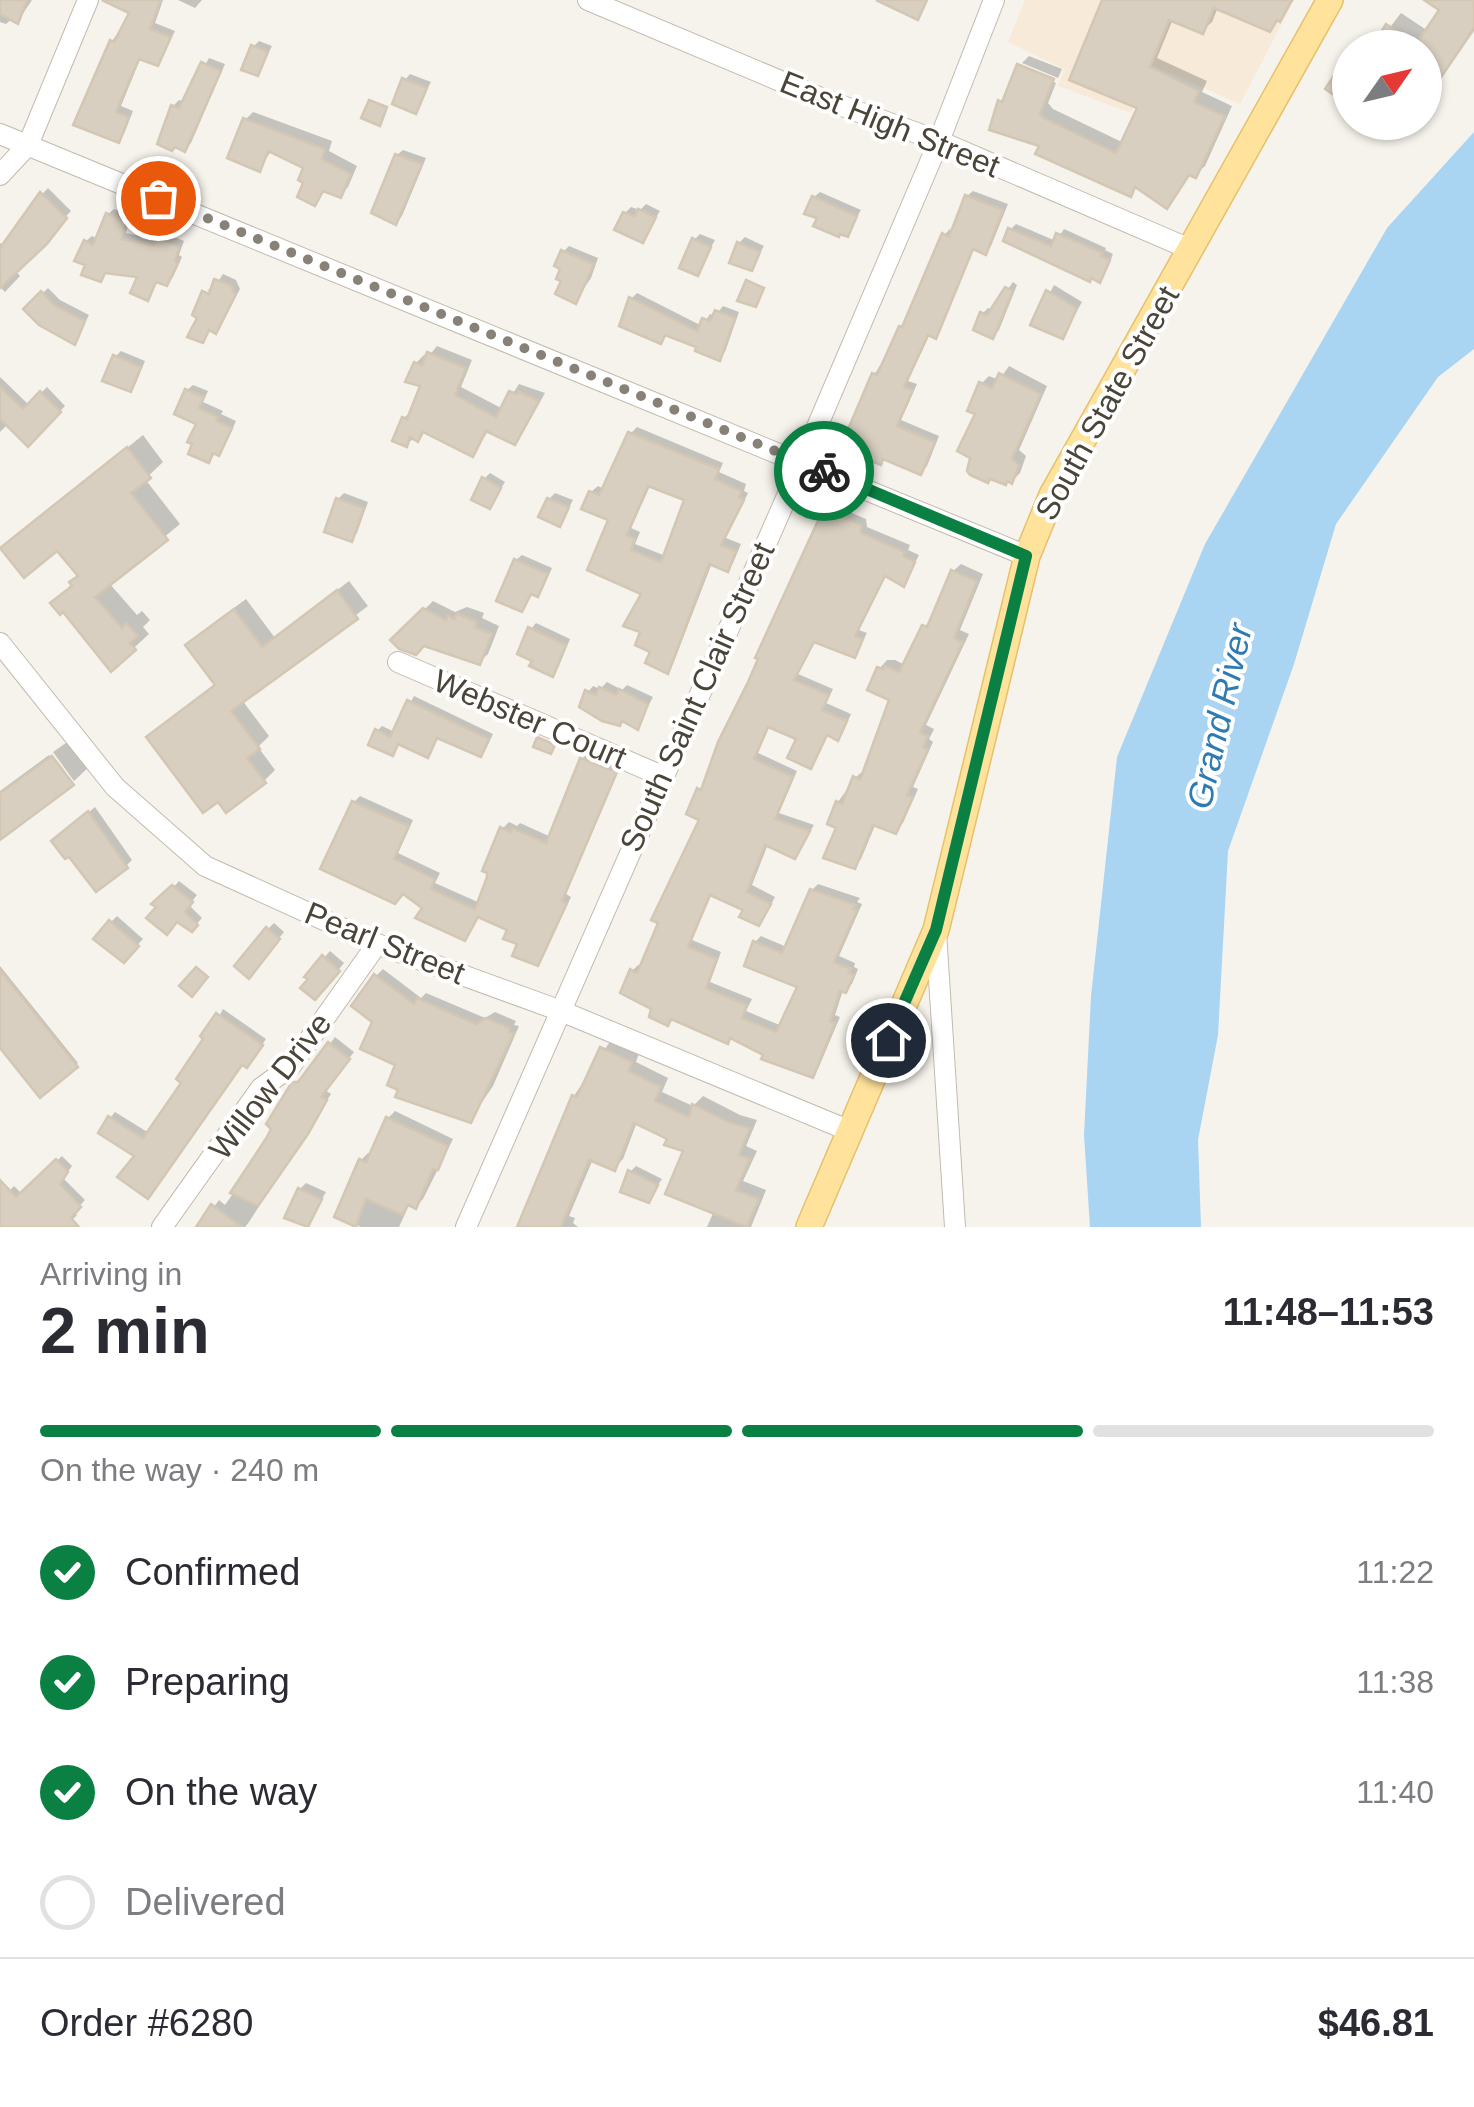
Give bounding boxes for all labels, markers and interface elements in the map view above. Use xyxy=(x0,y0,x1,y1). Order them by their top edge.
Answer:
north arrow xyxy=(1332,30,1442,140)
map controls xyxy=(1332,30,1442,140)
street label: East High Street xyxy=(775,64,1005,184)
pin xyxy=(116,156,201,241)
icon: bag xyxy=(131,171,186,226)
street label: South State Street xyxy=(1028,280,1186,526)
courier xyxy=(774,421,874,521)
icon: bike xyxy=(797,444,852,499)
street label: South Saint Clair Street xyxy=(613,537,781,857)
water label: Grand River xyxy=(1179,618,1260,812)
street label: Webster Court xyxy=(428,662,632,776)
street label: Pearl Street xyxy=(300,895,470,991)
pin xyxy=(846,998,931,1083)
street label: Willow Drive xyxy=(202,1006,338,1166)
icon: home xyxy=(861,1013,916,1068)
text: Arriving in xyxy=(40,1256,182,1292)
text: 11:48–11:53 xyxy=(1223,1291,1434,1333)
text: 2 min xyxy=(40,1294,210,1367)
text: On the way · 240 m xyxy=(40,1452,319,1488)
icon: check xyxy=(40,1545,95,1600)
text: Confirmed xyxy=(125,1551,300,1593)
text: 11:22 xyxy=(1356,1554,1434,1590)
icon: check xyxy=(40,1655,95,1710)
text: Preparing xyxy=(125,1661,290,1703)
text: 11:38 xyxy=(1356,1664,1434,1700)
icon: check xyxy=(40,1765,95,1820)
text: On the way xyxy=(125,1771,317,1813)
text: 11:40 xyxy=(1356,1774,1434,1810)
text: Delivered xyxy=(125,1881,286,1923)
text: Order #6280 xyxy=(40,2002,253,2044)
text: $46.81 xyxy=(1318,2002,1434,2044)

